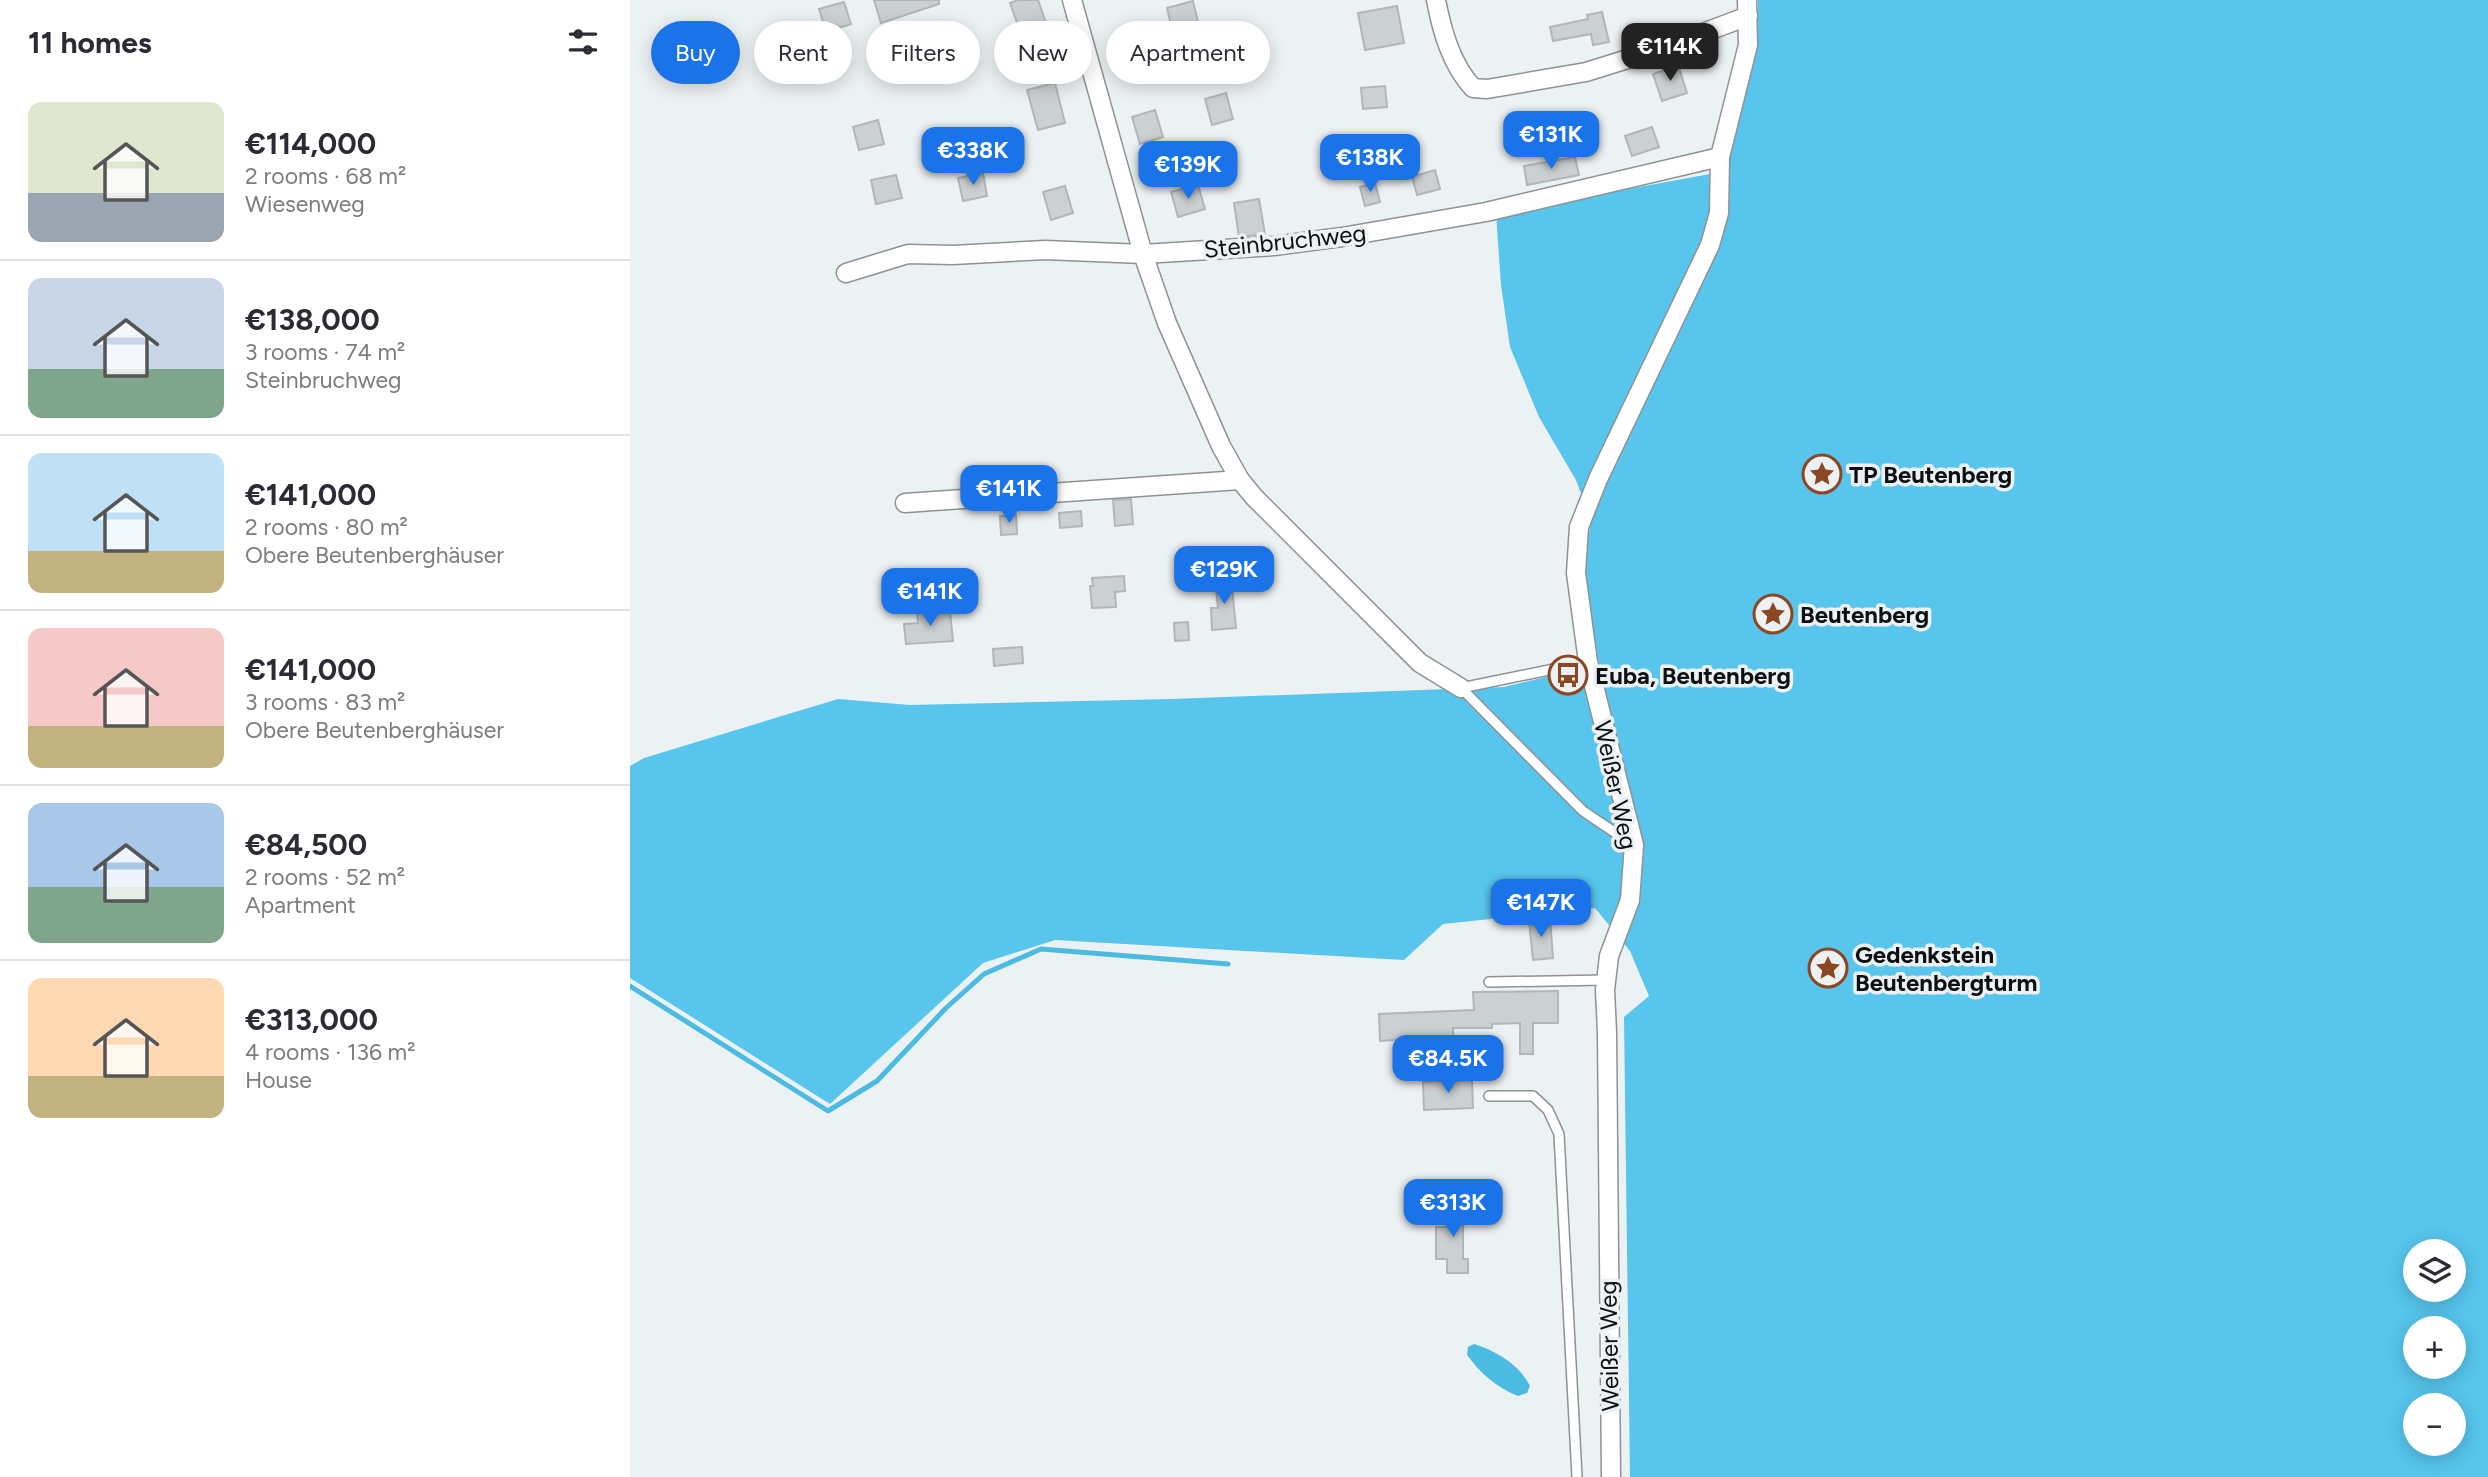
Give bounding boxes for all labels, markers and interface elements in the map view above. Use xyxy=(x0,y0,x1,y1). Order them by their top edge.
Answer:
chip: Buy xyxy=(651,21,740,84)
chip: Rent xyxy=(754,21,852,84)
chip: Filters xyxy=(866,21,980,84)
chip: New xyxy=(994,21,1092,84)
chip: Apartment xyxy=(1106,21,1270,84)
icon: filters xyxy=(564,23,602,61)
text: 11 homes xyxy=(28,24,152,61)
pin: €114K xyxy=(1621,24,1719,83)
text: €114K xyxy=(1637,32,1703,60)
pin: €131K xyxy=(1502,111,1600,171)
text: €131K xyxy=(1519,120,1583,148)
text: €114,000 xyxy=(245,125,376,162)
pin: €338K xyxy=(924,128,1022,187)
icon: home xyxy=(84,130,168,214)
pin: €138K xyxy=(1321,134,1419,194)
text: €338K xyxy=(938,136,1008,164)
pin: €139K xyxy=(1139,142,1237,201)
text: €138K xyxy=(1336,143,1404,171)
text: €139K xyxy=(1154,150,1222,178)
text: 2 rooms · 68 m² xyxy=(245,162,406,190)
text: Wiesenweg xyxy=(245,190,365,218)
street label: Steinbruchweg xyxy=(1202,218,1368,264)
text: €138,000 xyxy=(245,301,380,338)
icon: home xyxy=(84,306,168,390)
text: 3 rooms · 74 m² xyxy=(245,338,405,366)
text: Steinbruchweg xyxy=(245,366,402,394)
place icon: TP Beutenberg xyxy=(1801,453,1843,495)
place label: TP Beutenberg xyxy=(1849,460,2012,489)
pin: €141K xyxy=(960,466,1058,525)
text: €141K xyxy=(976,474,1042,502)
text: €141,000 xyxy=(245,476,376,513)
icon: home xyxy=(84,481,168,565)
text: 2 rooms · 80 m² xyxy=(245,513,408,541)
text: Obere Beutenberghäuser xyxy=(245,541,504,569)
pin: €129K xyxy=(1175,546,1273,606)
text: €129K xyxy=(1190,555,1258,583)
pin: €141K xyxy=(881,568,979,628)
text: €141K xyxy=(897,577,963,605)
place icon: Beutenberg xyxy=(1752,593,1794,635)
place label: Beutenberg xyxy=(1800,600,1929,629)
text: €141,000 xyxy=(245,651,376,688)
bus stop icon: Euba, Beutenberg xyxy=(1547,654,1589,696)
icon: home xyxy=(84,656,168,740)
place label: Euba, Beutenberg xyxy=(1595,661,1791,690)
text: 3 rooms · 83 m² xyxy=(245,688,405,716)
text: Obere Beutenberghäuser xyxy=(245,716,504,744)
street label: Weißer Weg xyxy=(1588,718,1644,852)
text: €84,500 xyxy=(245,826,367,863)
icon: home xyxy=(84,831,168,915)
text: 2 rooms · 52 m² xyxy=(245,863,405,891)
pin: €147K xyxy=(1492,880,1590,939)
text: €147K xyxy=(1507,888,1575,916)
text: Apartment xyxy=(245,891,356,919)
place label: Gedenkstein Beutenbergturm xyxy=(1855,940,2037,997)
place icon: Gedenkstein Beutenbergturm xyxy=(1807,947,1849,989)
text: €313,000 xyxy=(245,1001,378,1038)
icon: home xyxy=(84,1006,168,1090)
pin: €84.5K xyxy=(1391,1036,1505,1095)
text: 4 rooms · 136 m² xyxy=(245,1038,416,1066)
text: €84.5K xyxy=(1408,1044,1488,1072)
text: House xyxy=(245,1066,312,1094)
pin: €313K xyxy=(1404,1180,1502,1239)
text: €313K xyxy=(1420,1188,1486,1216)
map controls xyxy=(2403,1239,2466,1456)
button: layers xyxy=(2403,1239,2466,1302)
street label: Weißer Weg xyxy=(1593,1280,1625,1412)
button: + xyxy=(2403,1316,2466,1379)
button: − xyxy=(2403,1393,2466,1456)

